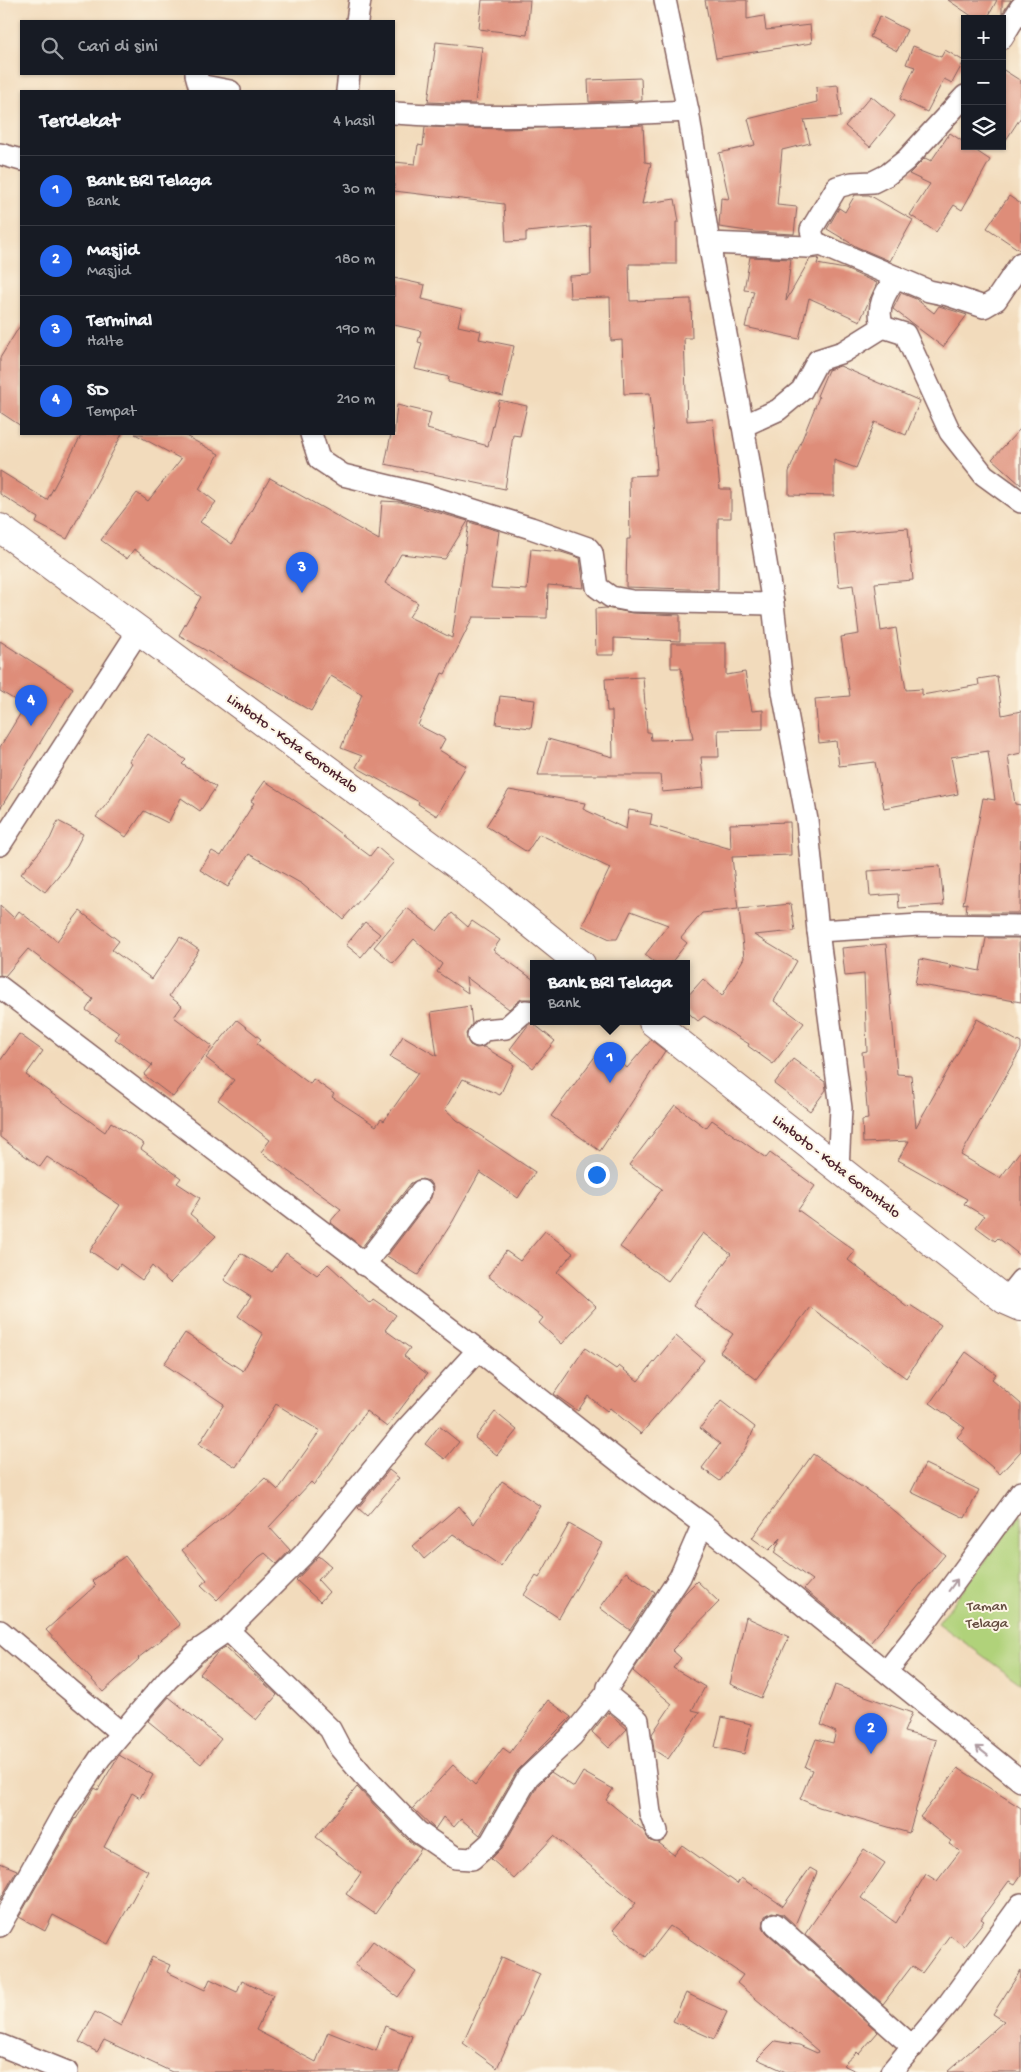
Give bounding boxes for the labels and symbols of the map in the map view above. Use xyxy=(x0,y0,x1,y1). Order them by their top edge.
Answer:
pin: 3 xyxy=(286,552,318,593)
pin: 4 xyxy=(15,685,47,726)
street label: Limboto - Kota Gorontalo xyxy=(223,690,361,798)
pin: 1 xyxy=(594,1042,626,1083)
street label: Limboto - Kota Gorontalo xyxy=(768,1111,904,1223)
your location xyxy=(584,1162,610,1188)
one-way arrow xyxy=(948,1578,958,1592)
park label: Taman Telaga xyxy=(965,1598,1009,1633)
pin: 2 xyxy=(855,1713,887,1754)
one-way arrow xyxy=(976,1745,989,1756)

